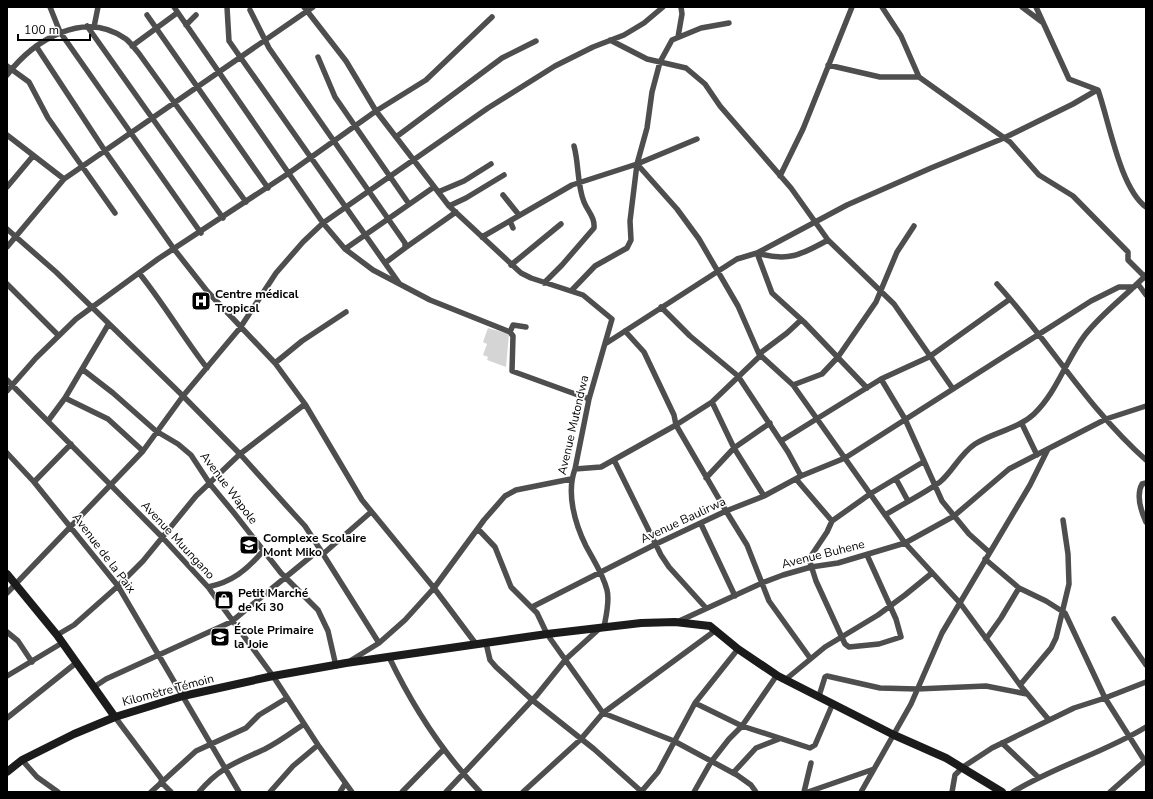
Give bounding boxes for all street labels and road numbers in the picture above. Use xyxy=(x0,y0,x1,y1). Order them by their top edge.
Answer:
street label: Avenue Mutondwa xyxy=(554,374,592,476)
street label: Avenue Wapole xyxy=(197,449,261,527)
street label: Avenue Baulirwa xyxy=(638,493,728,547)
street label: Avenue Muungano xyxy=(138,497,219,583)
street label: Avenue de la Paix xyxy=(69,510,140,597)
street label: Avenue Buhene xyxy=(780,536,866,572)
street label: Kilomètre Témoin xyxy=(120,670,216,710)

